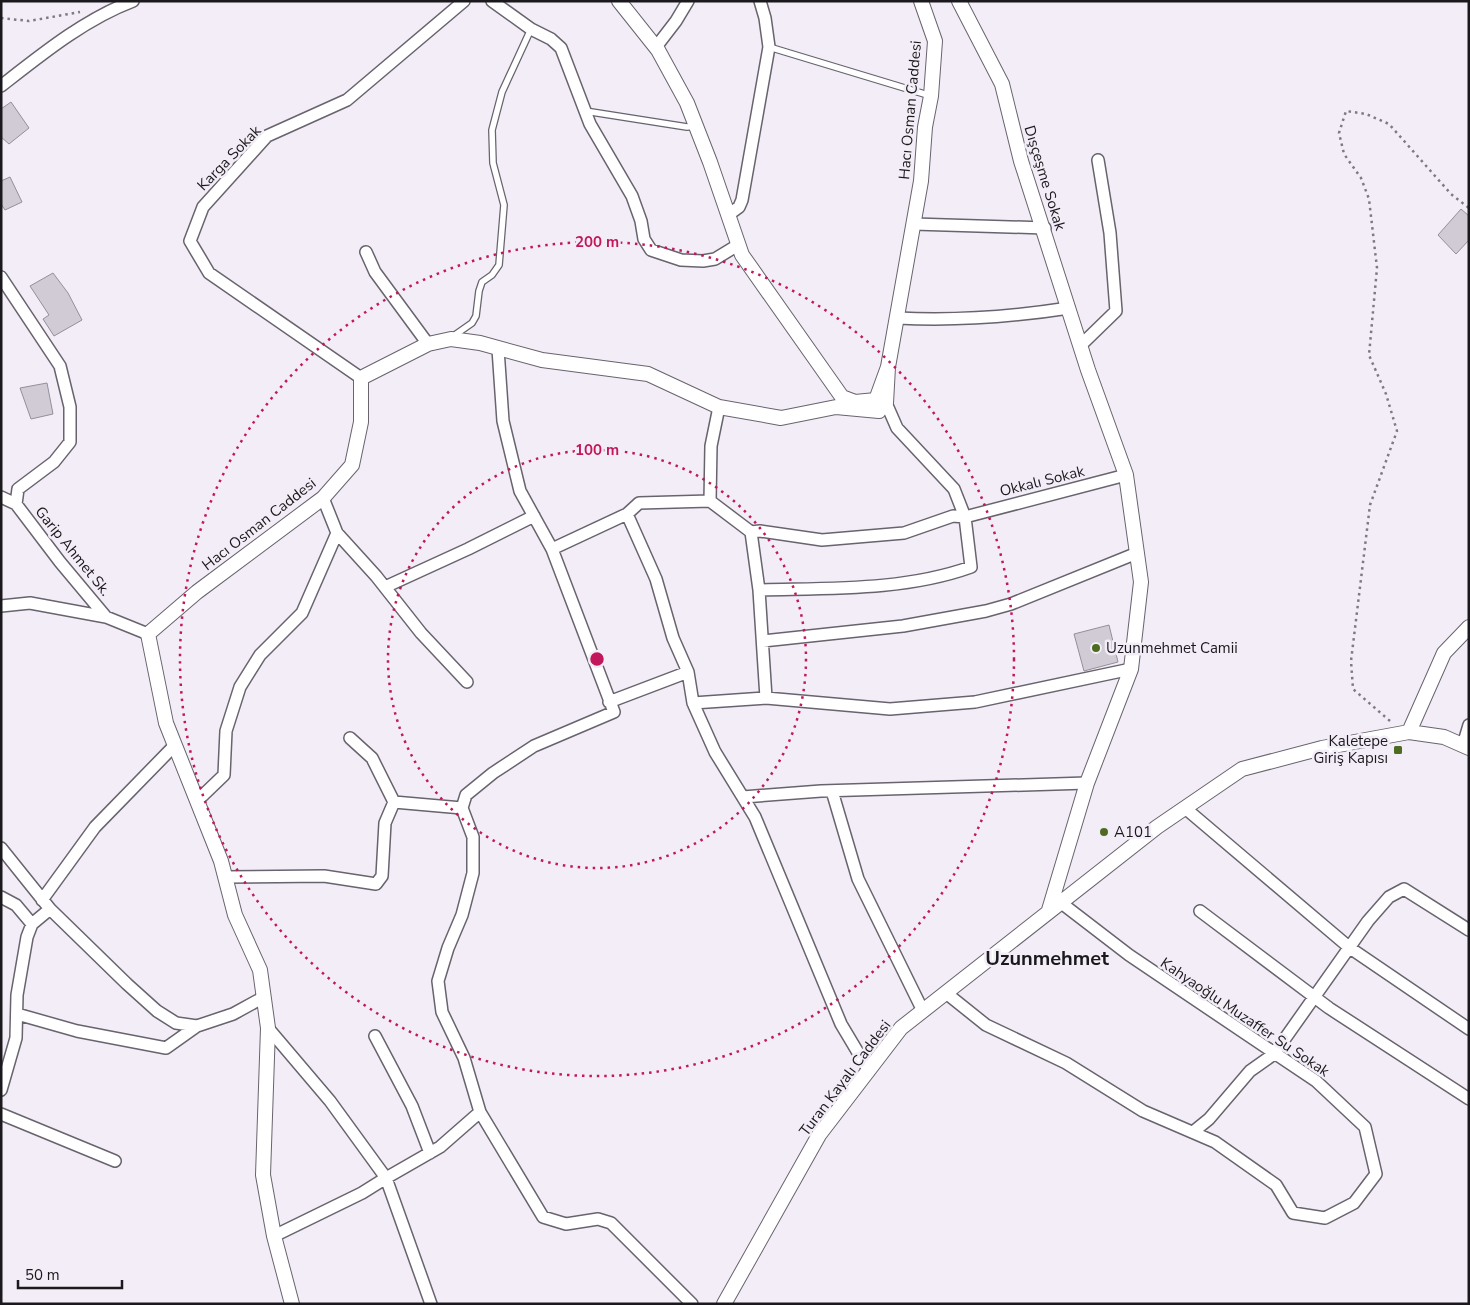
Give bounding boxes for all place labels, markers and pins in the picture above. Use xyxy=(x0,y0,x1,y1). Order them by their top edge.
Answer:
place label: Uzunmehmet Camii xyxy=(1106,638,1238,658)
marker: Uzunmehmet Camii xyxy=(1090,642,1102,654)
centre of rings xyxy=(588,650,606,668)
place label: Kaletepe Giriş Kapısı xyxy=(1313,731,1388,768)
marker: Kaletepe Giriş Kapısı xyxy=(1392,744,1404,756)
place label: A101 xyxy=(1114,822,1152,842)
marker: A101 xyxy=(1098,826,1110,838)

